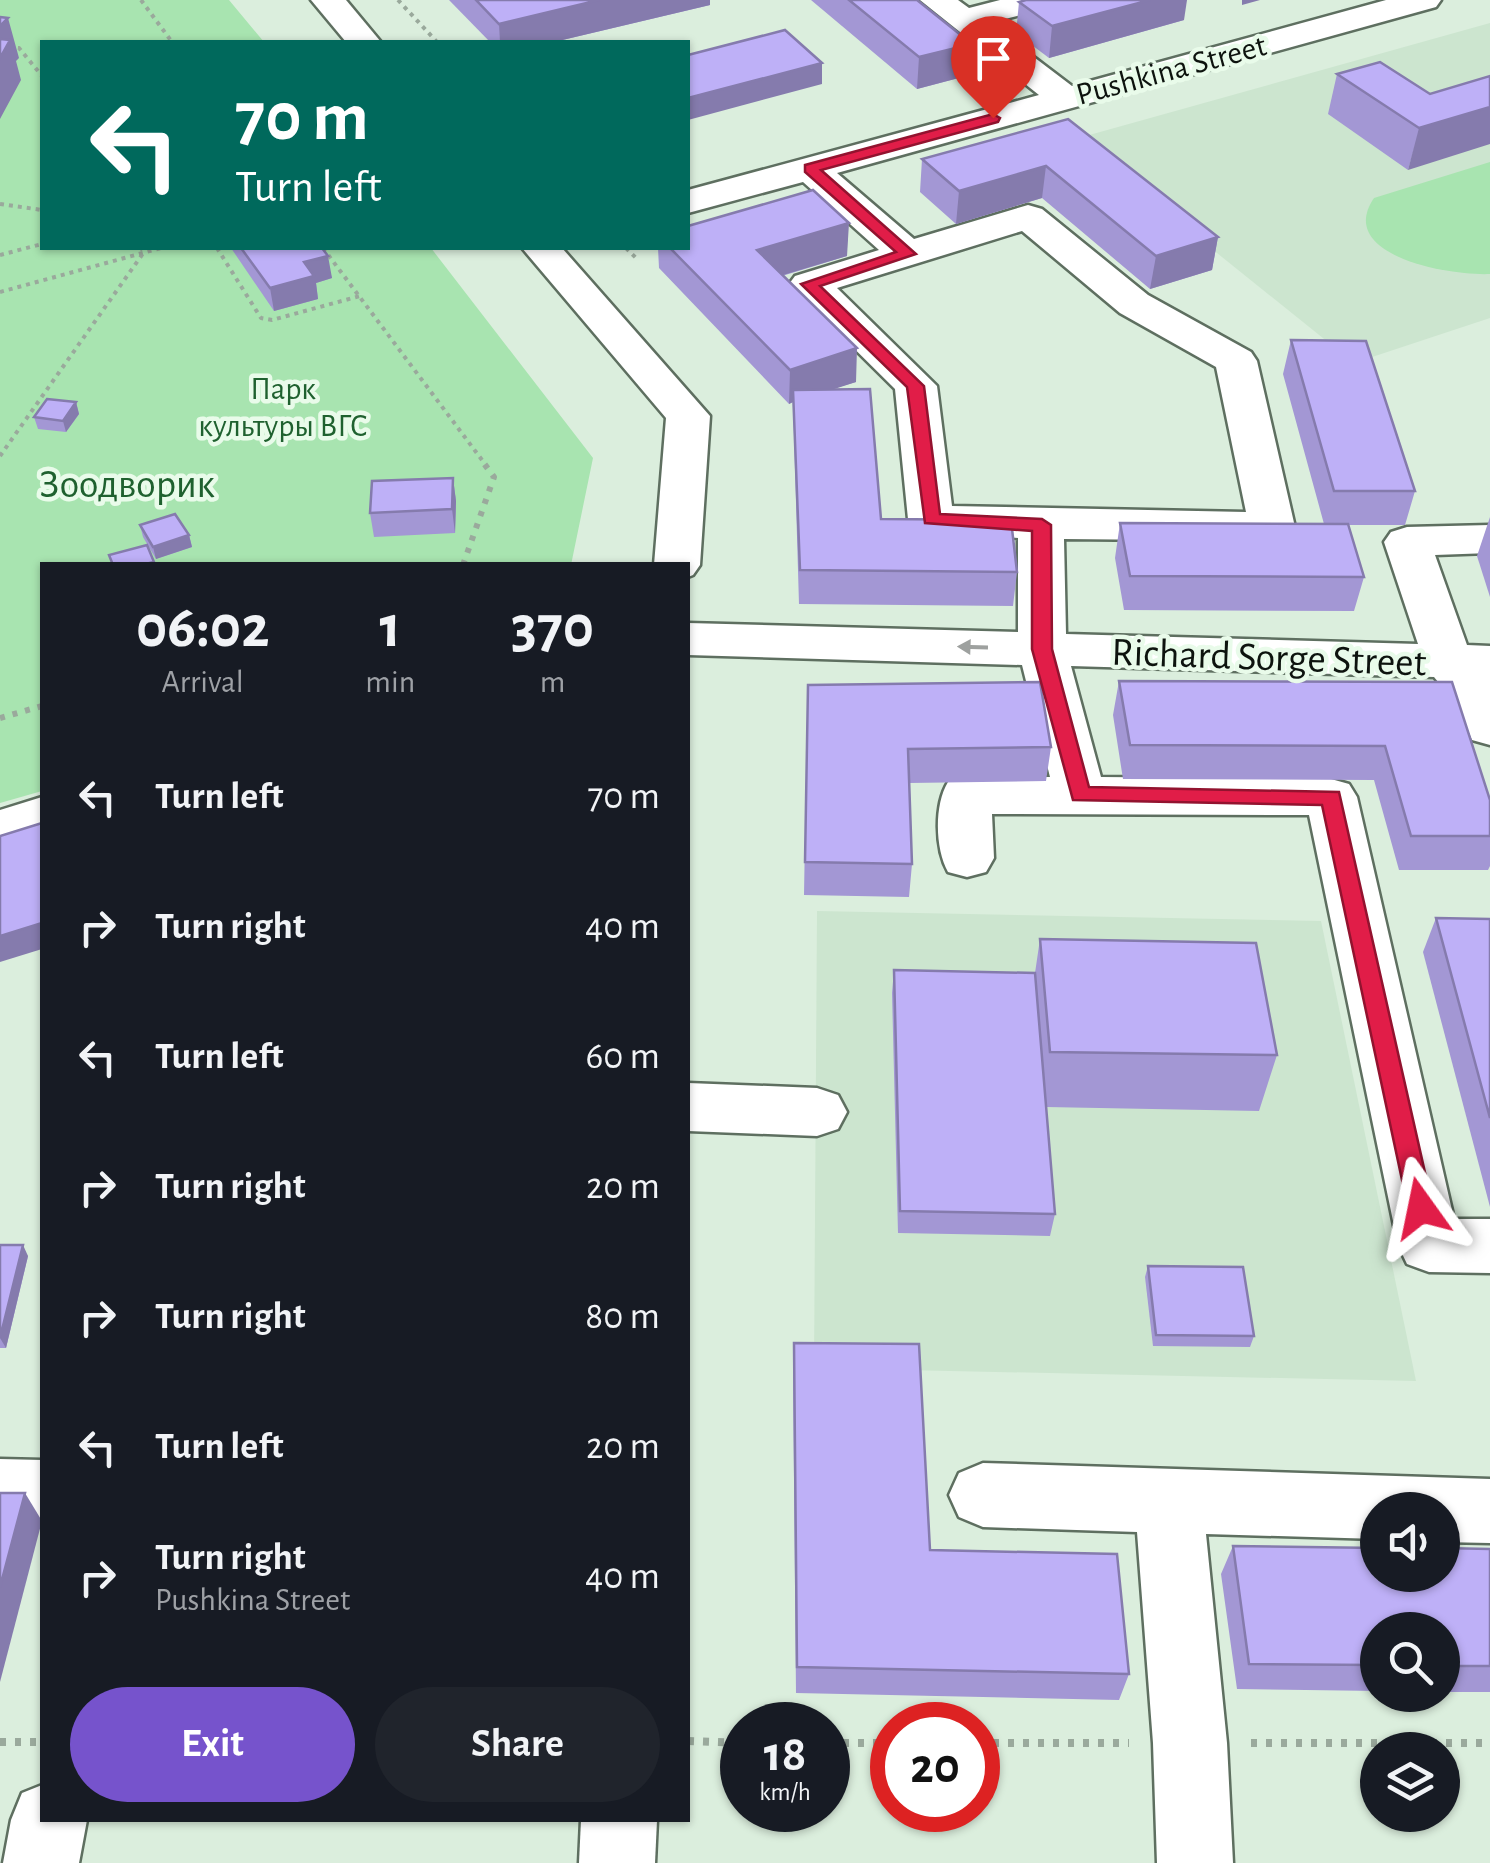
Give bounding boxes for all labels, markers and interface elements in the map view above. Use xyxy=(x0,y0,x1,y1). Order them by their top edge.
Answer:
pin xyxy=(951,16,1036,119)
street label: Pushkina Street xyxy=(1073,29,1270,111)
icon: arrive xyxy=(966,31,1021,86)
icon: left xyxy=(70,80,200,210)
text: 70 m xyxy=(235,83,369,153)
text: Turn left xyxy=(235,165,382,210)
park label: Парк культуры ВГС xyxy=(198,373,368,442)
park label: Зоодворик xyxy=(39,465,215,505)
text: 06:02 xyxy=(136,598,269,658)
text: 1 xyxy=(379,598,401,658)
text: 370 xyxy=(511,598,594,658)
street label: Richard Sorge Street xyxy=(1111,633,1427,683)
one-way arrow xyxy=(956,638,988,654)
text: Arrival xyxy=(162,666,244,698)
text: min xyxy=(365,666,415,698)
text: m xyxy=(540,666,565,698)
icon: left xyxy=(70,770,125,825)
text: Turn left xyxy=(155,778,283,816)
text: 70 m xyxy=(587,778,660,816)
icon: right xyxy=(70,900,125,955)
text: Turn right xyxy=(155,908,305,946)
text: 40 m xyxy=(585,908,660,946)
icon: left xyxy=(70,1030,125,1085)
text: Turn left xyxy=(155,1038,283,1076)
text: 60 m xyxy=(585,1038,660,1076)
position arrow xyxy=(1369,1156,1473,1260)
icon: right xyxy=(70,1160,125,1215)
text: Turn right xyxy=(155,1168,305,1206)
text: 20 m xyxy=(586,1168,660,1206)
icon: right xyxy=(70,1290,125,1345)
text: Turn right xyxy=(155,1298,305,1336)
text: 80 m xyxy=(585,1298,660,1336)
icon: left xyxy=(70,1420,125,1475)
text: Turn left xyxy=(155,1428,283,1466)
text: 20 m xyxy=(586,1428,660,1466)
map controls xyxy=(1360,1492,1460,1832)
button: sound xyxy=(1360,1492,1460,1592)
text: Turn right xyxy=(155,1539,305,1577)
icon: right xyxy=(70,1550,125,1605)
text: 40 m xyxy=(585,1558,660,1596)
text: Pushkina Street xyxy=(155,1584,350,1616)
button: search xyxy=(1360,1612,1460,1712)
button: Exit xyxy=(70,1687,355,1802)
button: Share xyxy=(375,1687,660,1802)
speed limit sign: 20 xyxy=(870,1702,1000,1832)
text: 18 xyxy=(764,1730,806,1780)
button: layers xyxy=(1360,1732,1460,1832)
text: km/h xyxy=(759,1780,811,1805)

